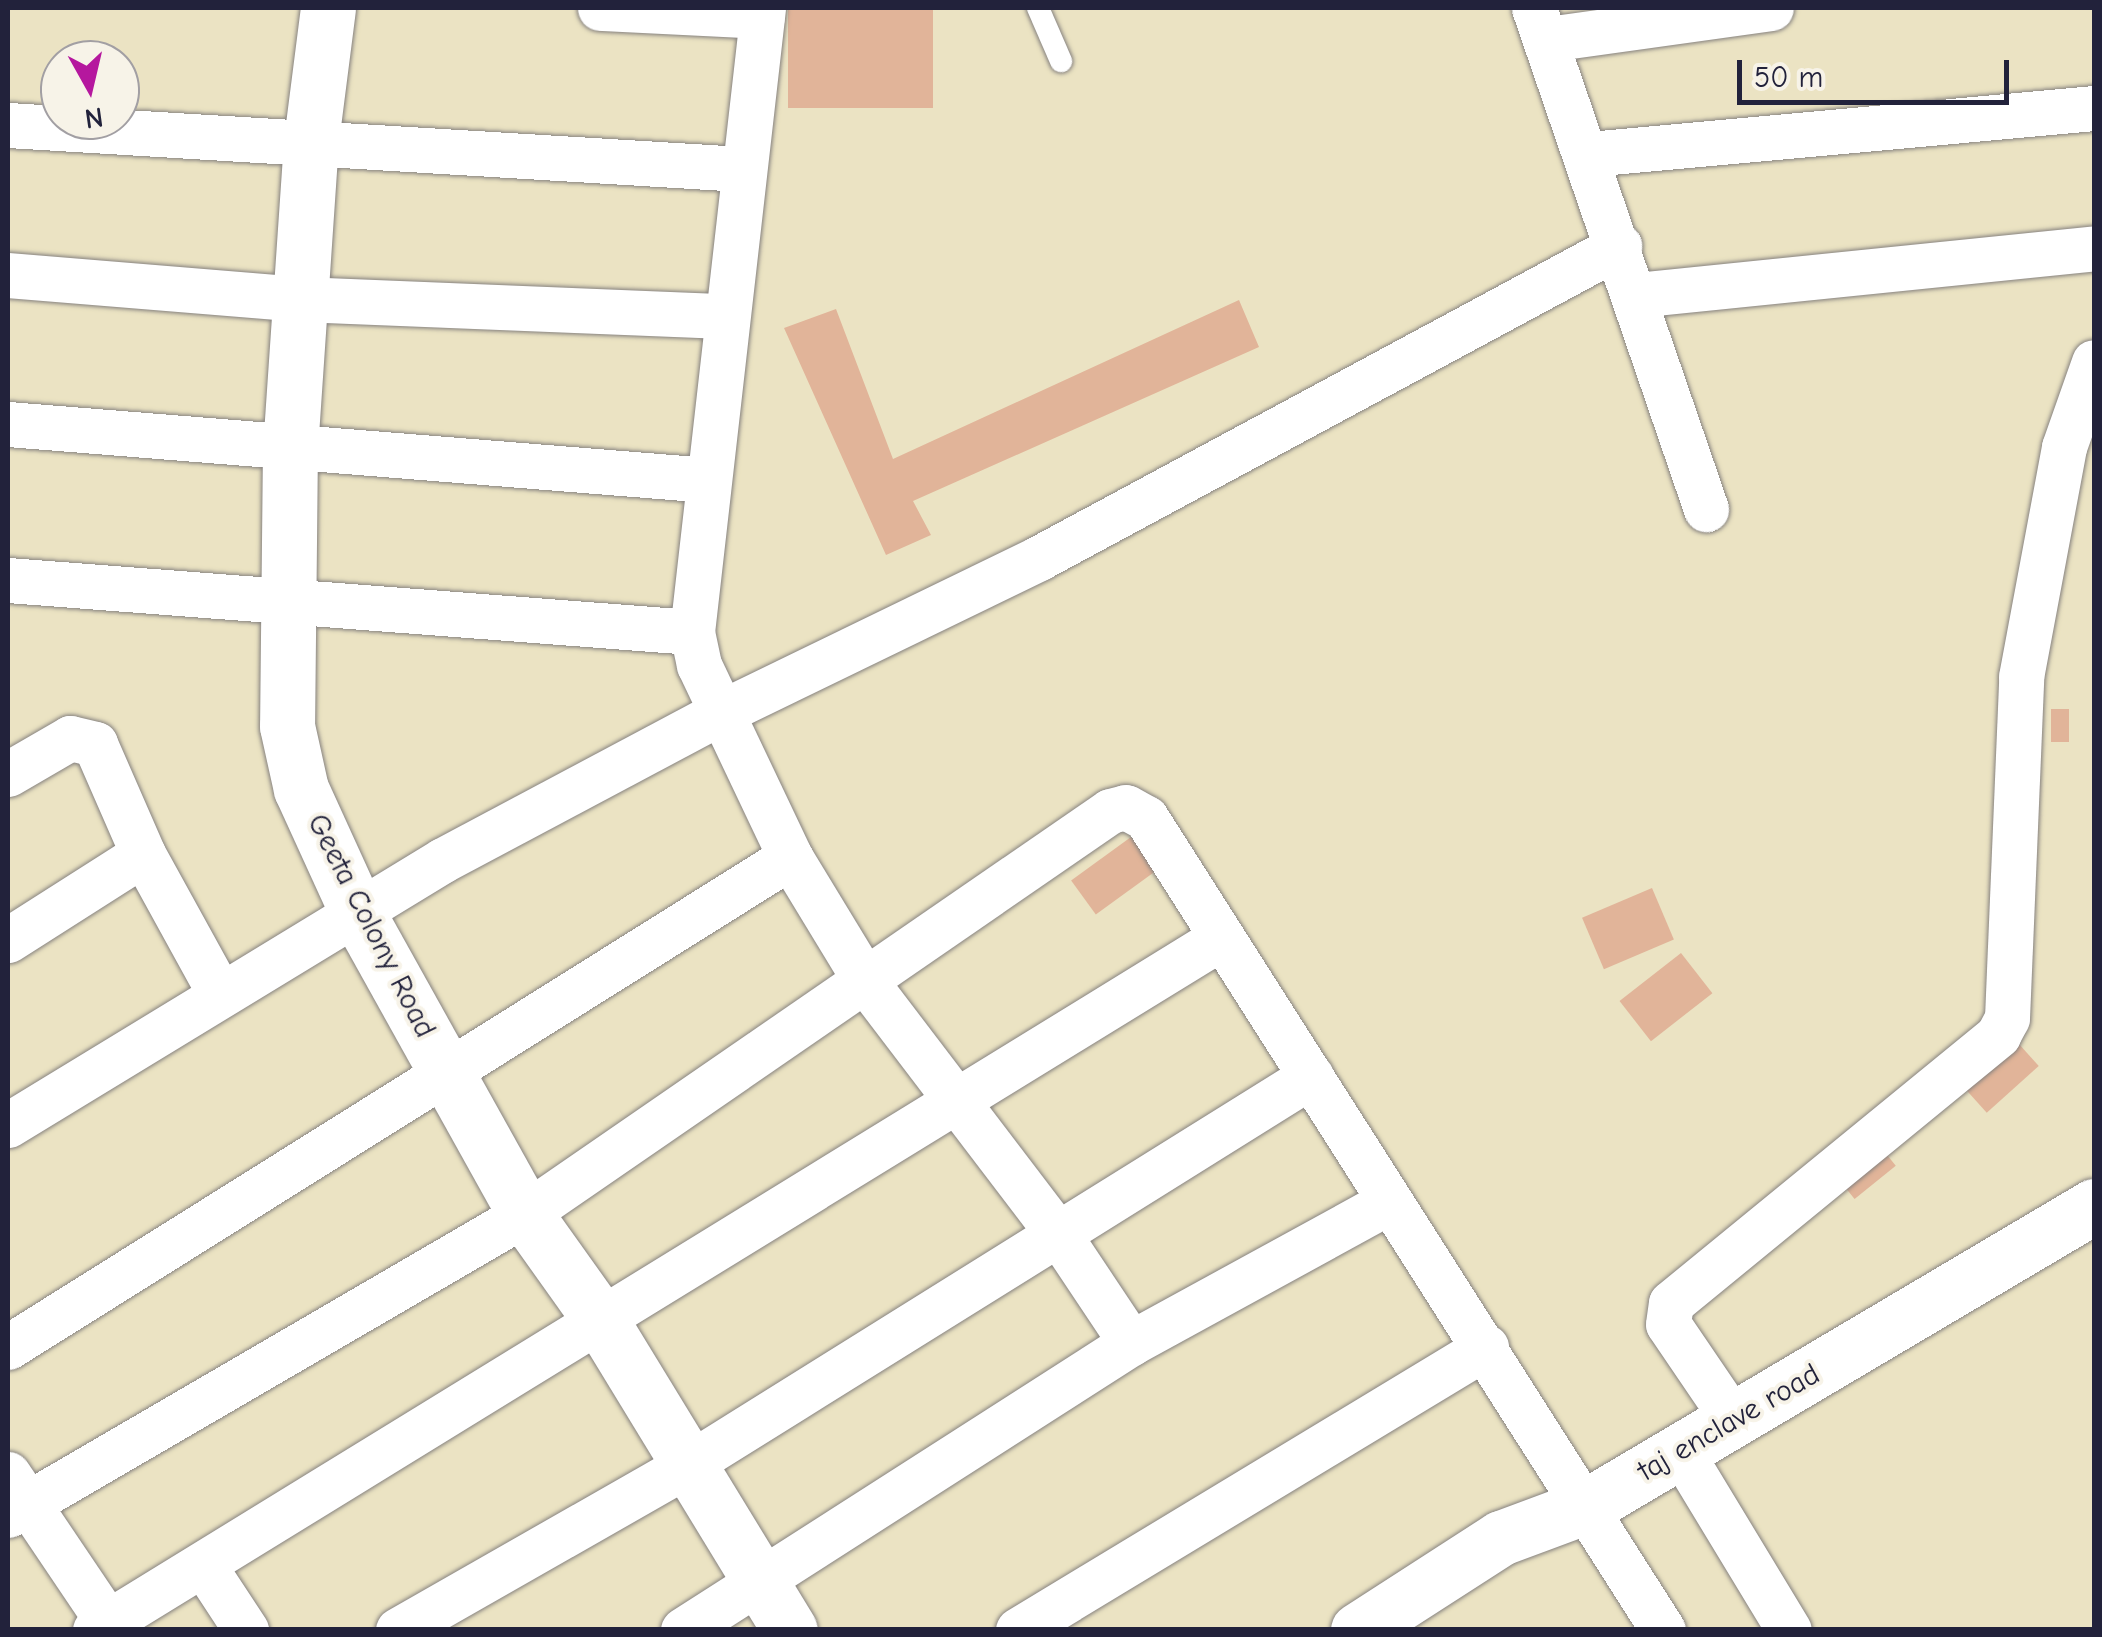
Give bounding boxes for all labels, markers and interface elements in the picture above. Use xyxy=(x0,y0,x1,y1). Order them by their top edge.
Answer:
north arrow xyxy=(40,40,140,140)
scale bar xyxy=(1742,40,2014,102)
text: 50 m xyxy=(1754,60,1823,95)
text: N xyxy=(83,101,105,135)
street label: Geeta Colony Road xyxy=(299,808,443,1044)
street label: taj enclave road xyxy=(1632,1356,1826,1490)

